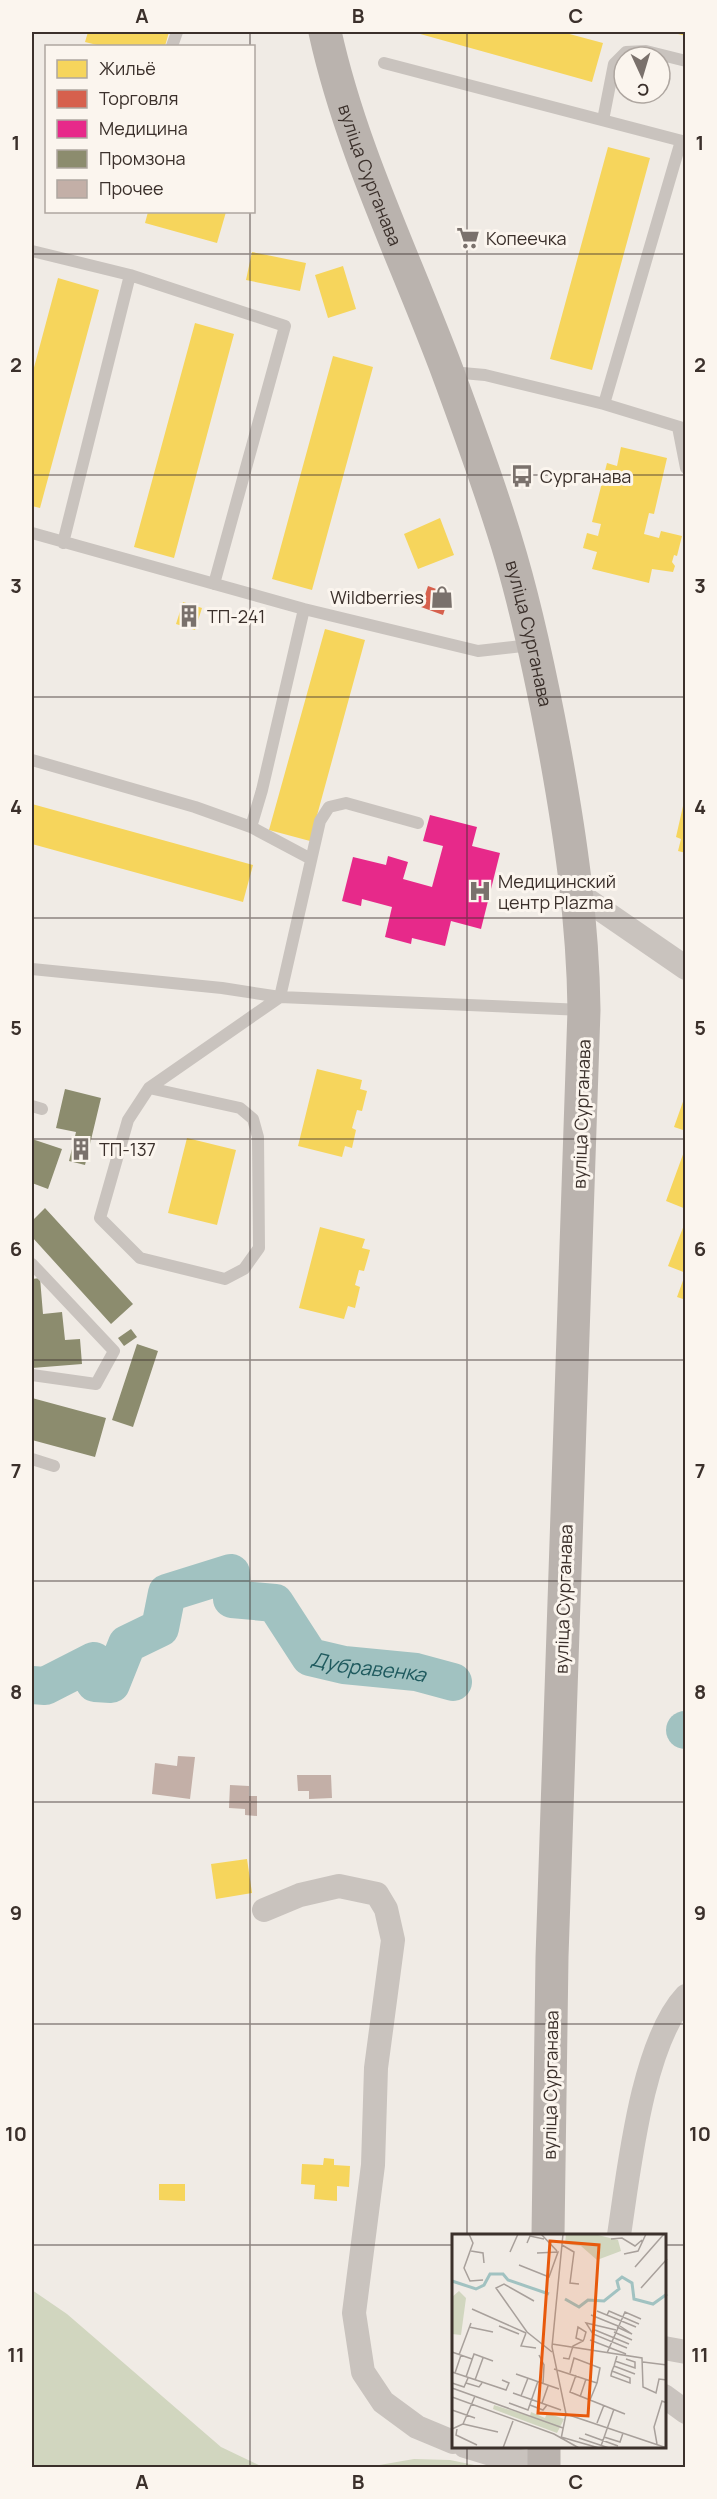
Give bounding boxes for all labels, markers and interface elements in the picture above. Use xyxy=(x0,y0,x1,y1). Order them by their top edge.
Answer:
text: A xyxy=(135,2,149,29)
text: B xyxy=(352,2,365,29)
text: C xyxy=(569,2,583,29)
legend xyxy=(45,45,255,213)
north arrow xyxy=(612,45,672,105)
text: Жильё xyxy=(99,56,156,80)
text: С xyxy=(636,79,650,101)
text: Торговля xyxy=(99,86,178,110)
street label: вуліца Сурганава xyxy=(333,101,408,249)
text: Медицина xyxy=(99,116,188,140)
text: 1 xyxy=(12,129,20,156)
text: 1 xyxy=(696,129,704,156)
text: Промзона xyxy=(99,146,186,170)
text: Прочее xyxy=(99,176,164,200)
supermarket icon: Копеечка xyxy=(455,225,481,251)
place label: Копеечка xyxy=(486,226,567,250)
text: 2 xyxy=(10,351,22,378)
text: 2 xyxy=(694,351,706,378)
bus stop icon: Сурганава xyxy=(509,463,535,489)
place label: Сурганава xyxy=(540,464,631,488)
street label: вуліца Сурганава xyxy=(501,557,558,708)
text: 3 xyxy=(10,572,22,599)
text: 3 xyxy=(694,572,706,599)
shop icon: Wildberries xyxy=(429,584,455,610)
place label: Wildberries xyxy=(330,585,424,609)
building icon: ТП-241 xyxy=(176,603,202,629)
place label: ТП-241 xyxy=(207,604,265,628)
text: 4 xyxy=(10,793,22,820)
text: 4 xyxy=(694,793,706,820)
place label: Медицинский центр Plazma xyxy=(498,869,616,914)
hospital icon: Медицинский центр Plazma xyxy=(467,878,493,904)
text: 5 xyxy=(10,1014,22,1041)
text: 5 xyxy=(694,1014,706,1041)
street label: вуліца Сурганава xyxy=(566,1039,596,1189)
building icon: ТП-137 xyxy=(68,1136,94,1162)
place label: ТП-137 xyxy=(99,1137,156,1161)
text: 6 xyxy=(10,1235,22,1262)
text: 6 xyxy=(694,1235,706,1262)
text: 7 xyxy=(11,1457,21,1484)
text: 7 xyxy=(695,1457,705,1484)
street label: вуліца Сурганава xyxy=(548,1524,578,1674)
water label: Дубравенка xyxy=(309,1644,430,1688)
text: 8 xyxy=(10,1678,22,1705)
text: 8 xyxy=(694,1678,706,1705)
text: 9 xyxy=(10,1899,22,1926)
text: 9 xyxy=(694,1899,706,1926)
street label: вуліца Сурганава xyxy=(537,2010,563,2160)
text: 10 xyxy=(5,2120,27,2147)
text: 10 xyxy=(689,2120,711,2147)
inset map xyxy=(452,2234,666,2448)
text: 11 xyxy=(7,2341,25,2368)
text: 11 xyxy=(691,2341,709,2368)
text: A xyxy=(135,2468,149,2495)
text: B xyxy=(352,2468,365,2495)
text: C xyxy=(569,2468,583,2495)

